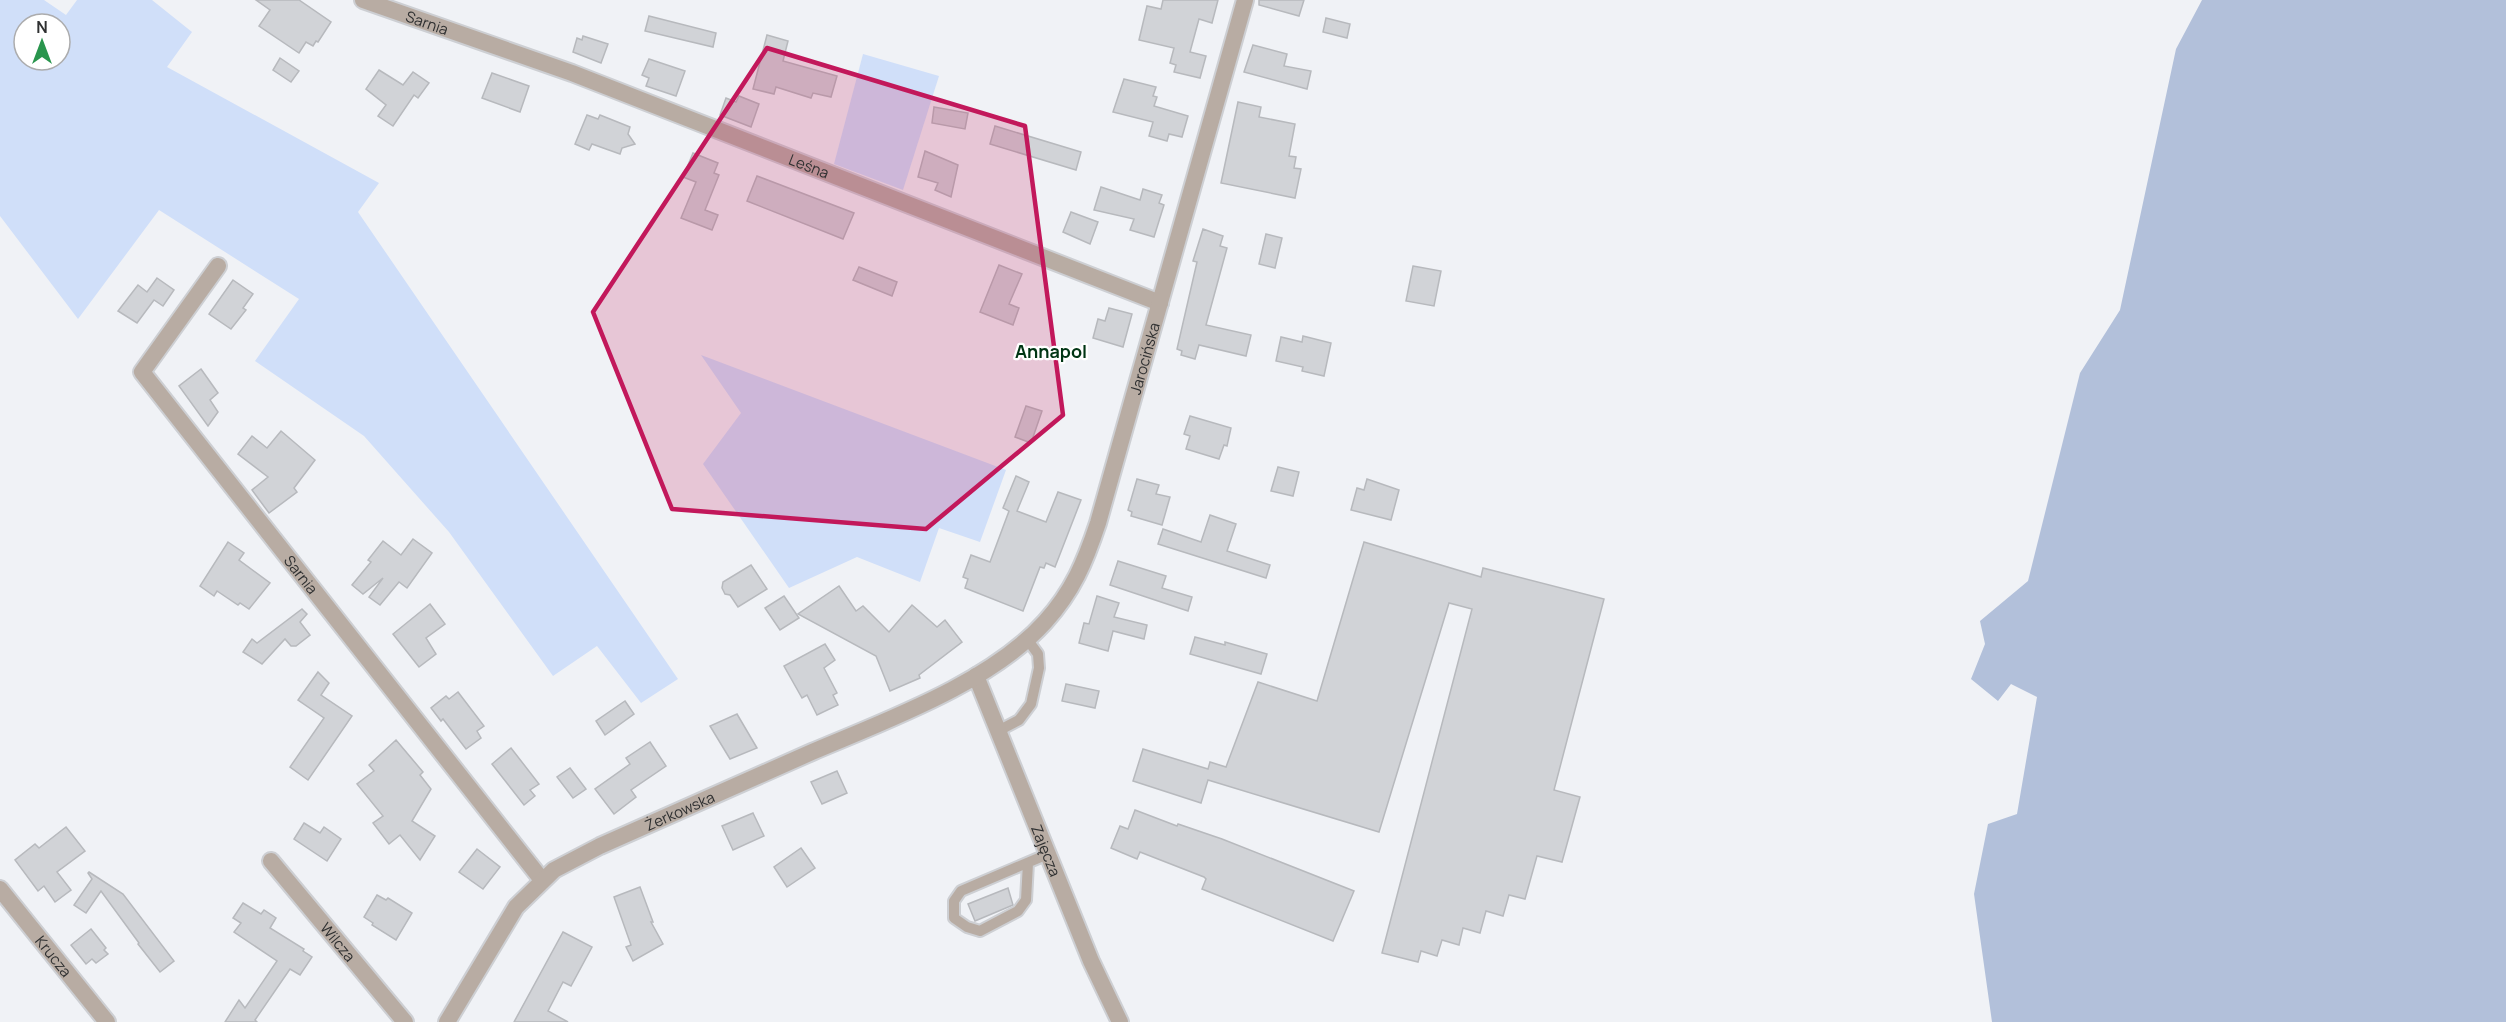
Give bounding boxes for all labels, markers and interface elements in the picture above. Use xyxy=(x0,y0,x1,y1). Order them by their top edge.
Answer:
street label: Sarnia xyxy=(403,5,451,40)
north arrow xyxy=(12,12,72,72)
text: N xyxy=(36,16,48,38)
street label: Leśna xyxy=(786,148,832,183)
street label: Jarocińska xyxy=(1124,320,1164,397)
district label: Annapol xyxy=(1015,339,1087,363)
street label: Sarnia xyxy=(280,551,323,598)
street label: Żerkowska xyxy=(641,786,718,835)
street label: Zajęcza xyxy=(1026,821,1066,879)
street label: Wilcza xyxy=(316,918,361,966)
street label: Krucza xyxy=(31,931,77,981)

